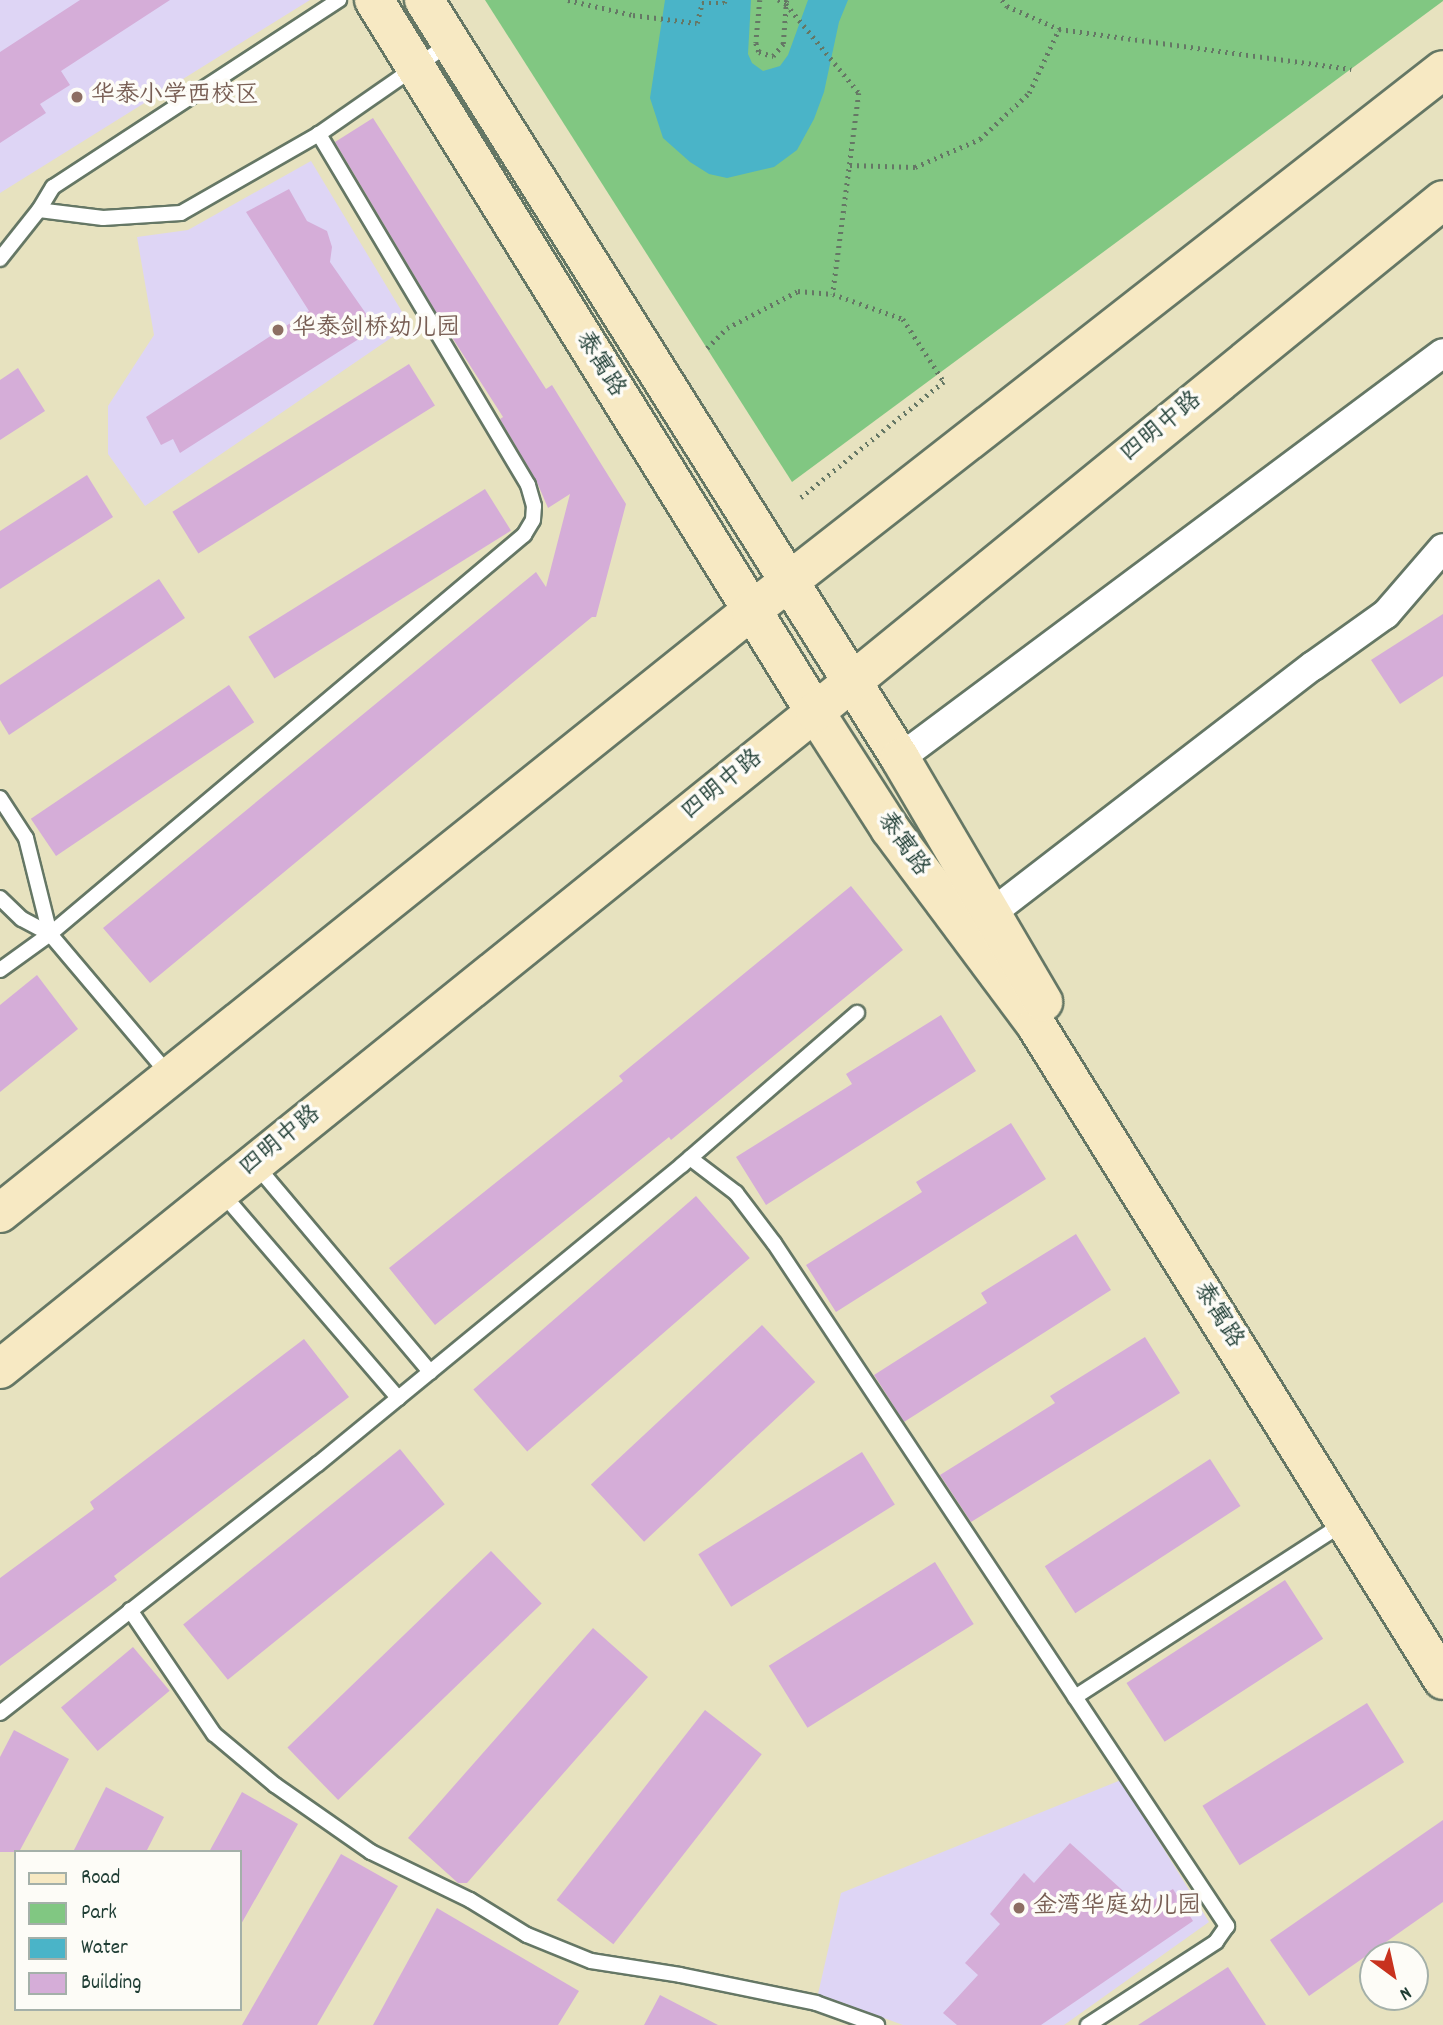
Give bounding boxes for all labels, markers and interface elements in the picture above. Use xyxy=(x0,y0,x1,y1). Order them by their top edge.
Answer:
place label: 华泰小学西校区 xyxy=(91,83,259,111)
marker: 华泰小学西校区 xyxy=(69,89,85,105)
place label: 华泰剑桥幼儿园 xyxy=(292,316,460,344)
marker: 华泰剑桥幼儿园 xyxy=(270,322,286,338)
street label: 泰寓路 xyxy=(568,327,630,403)
street label: 四明中路 xyxy=(1116,387,1208,469)
street label: 四明中路 xyxy=(677,745,769,827)
street label: 泰寓路 xyxy=(870,807,934,883)
street label: 四明中路 xyxy=(235,1101,327,1183)
street label: 泰寓路 xyxy=(1186,1278,1248,1354)
legend xyxy=(14,1850,242,2011)
text: Road xyxy=(81,1864,120,1894)
place label: 金湾华庭幼儿园 xyxy=(1033,1894,1201,1922)
text: Park xyxy=(81,1899,117,1929)
marker: 金湾华庭幼儿园 xyxy=(1011,1900,1027,1916)
text: Water xyxy=(81,1934,128,1964)
north arrow xyxy=(1359,1941,1429,2011)
text: Building xyxy=(81,1969,141,1999)
text: N xyxy=(1393,1978,1416,2006)

